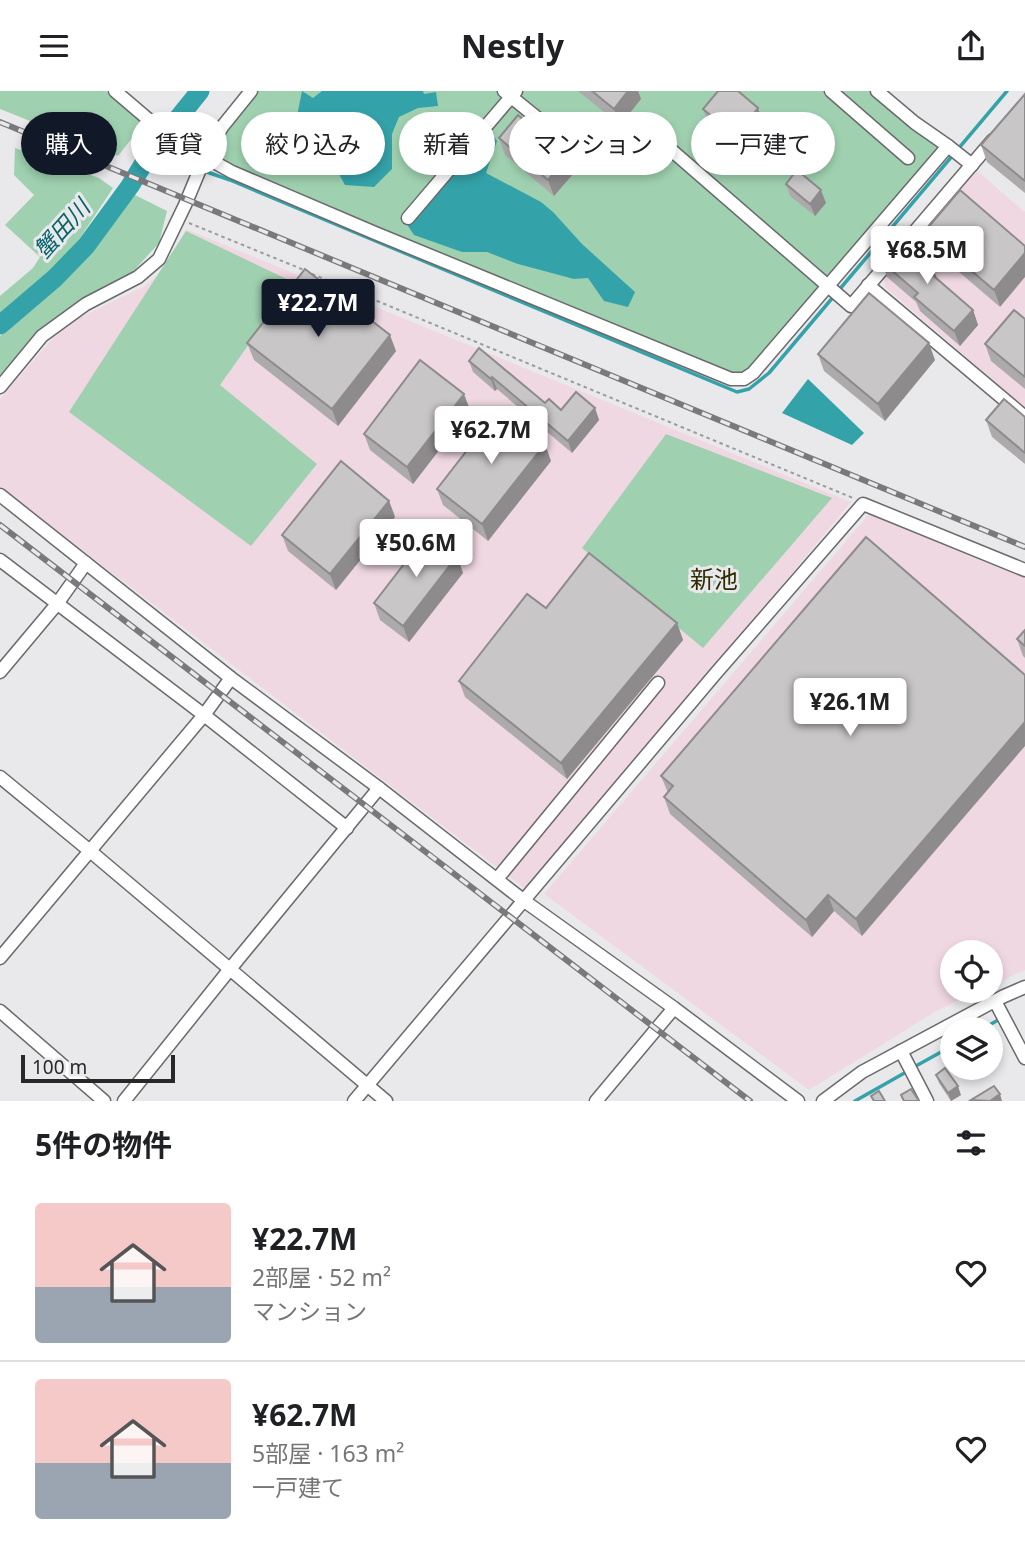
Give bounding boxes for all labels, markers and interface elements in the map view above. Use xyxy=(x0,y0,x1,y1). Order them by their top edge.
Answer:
text: Nestly xyxy=(461,24,564,67)
icon: menu xyxy=(35,27,73,65)
icon: share xyxy=(952,27,990,65)
chip: 購入 xyxy=(21,112,117,175)
chip: 賃貸 xyxy=(131,112,227,175)
chip: 絞り込み xyxy=(241,112,385,175)
chip: 新着 xyxy=(399,112,495,175)
chip: マンション xyxy=(509,112,677,175)
chip: 一戸建て xyxy=(691,112,835,175)
water label: 蟹田川 xyxy=(26,190,98,265)
pin: ¥68.5M xyxy=(870,227,984,286)
text: ¥68.5M xyxy=(887,233,967,265)
pin: ¥22.7M xyxy=(261,279,375,339)
text: ¥22.7M xyxy=(278,286,358,318)
pin: ¥62.7M xyxy=(434,407,548,466)
text: ¥62.7M xyxy=(451,413,531,445)
pin: ¥50.6M xyxy=(359,519,473,579)
text: ¥50.6M xyxy=(376,526,456,558)
district label: 新池 xyxy=(690,562,738,595)
pin: ¥26.1M xyxy=(793,679,907,738)
text: ¥26.1M xyxy=(810,685,890,717)
map controls xyxy=(940,940,1003,1080)
button: locate xyxy=(940,940,1003,1003)
button: layers xyxy=(940,1017,1003,1080)
scale bar xyxy=(21,1052,175,1084)
text: 100 m xyxy=(32,1054,87,1080)
text: 5件の物件 xyxy=(35,1124,172,1165)
icon: filters xyxy=(952,1124,990,1162)
text: ¥22.7M xyxy=(252,1218,357,1259)
icon: home xyxy=(91,1231,175,1315)
icon: heart xyxy=(952,1254,990,1292)
text: 2部屋 · 52 m² xyxy=(252,1261,391,1293)
text: マンション xyxy=(252,1295,367,1327)
text: ¥62.7M xyxy=(252,1394,357,1435)
icon: home xyxy=(91,1407,175,1491)
icon: heart xyxy=(952,1430,990,1468)
text: 5部屋 · 163 m² xyxy=(252,1437,404,1469)
text: 一戸建て xyxy=(252,1471,344,1503)

